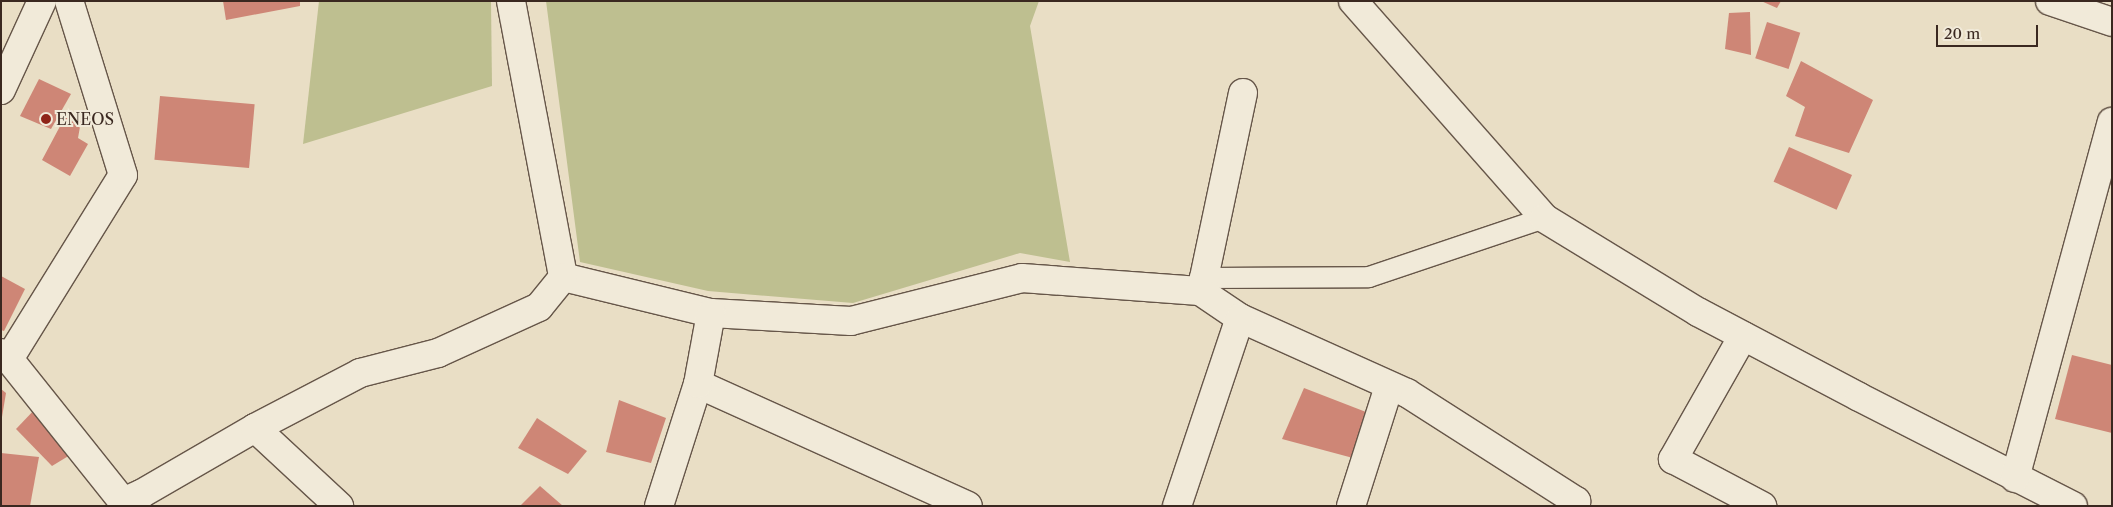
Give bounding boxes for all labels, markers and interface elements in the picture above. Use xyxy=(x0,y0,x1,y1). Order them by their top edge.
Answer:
scale bar xyxy=(1938,15,2040,47)
text: 20 m xyxy=(1944,24,1980,43)
place label: ENEOS xyxy=(56,109,114,129)
marker: ENEOS xyxy=(40,113,52,125)

